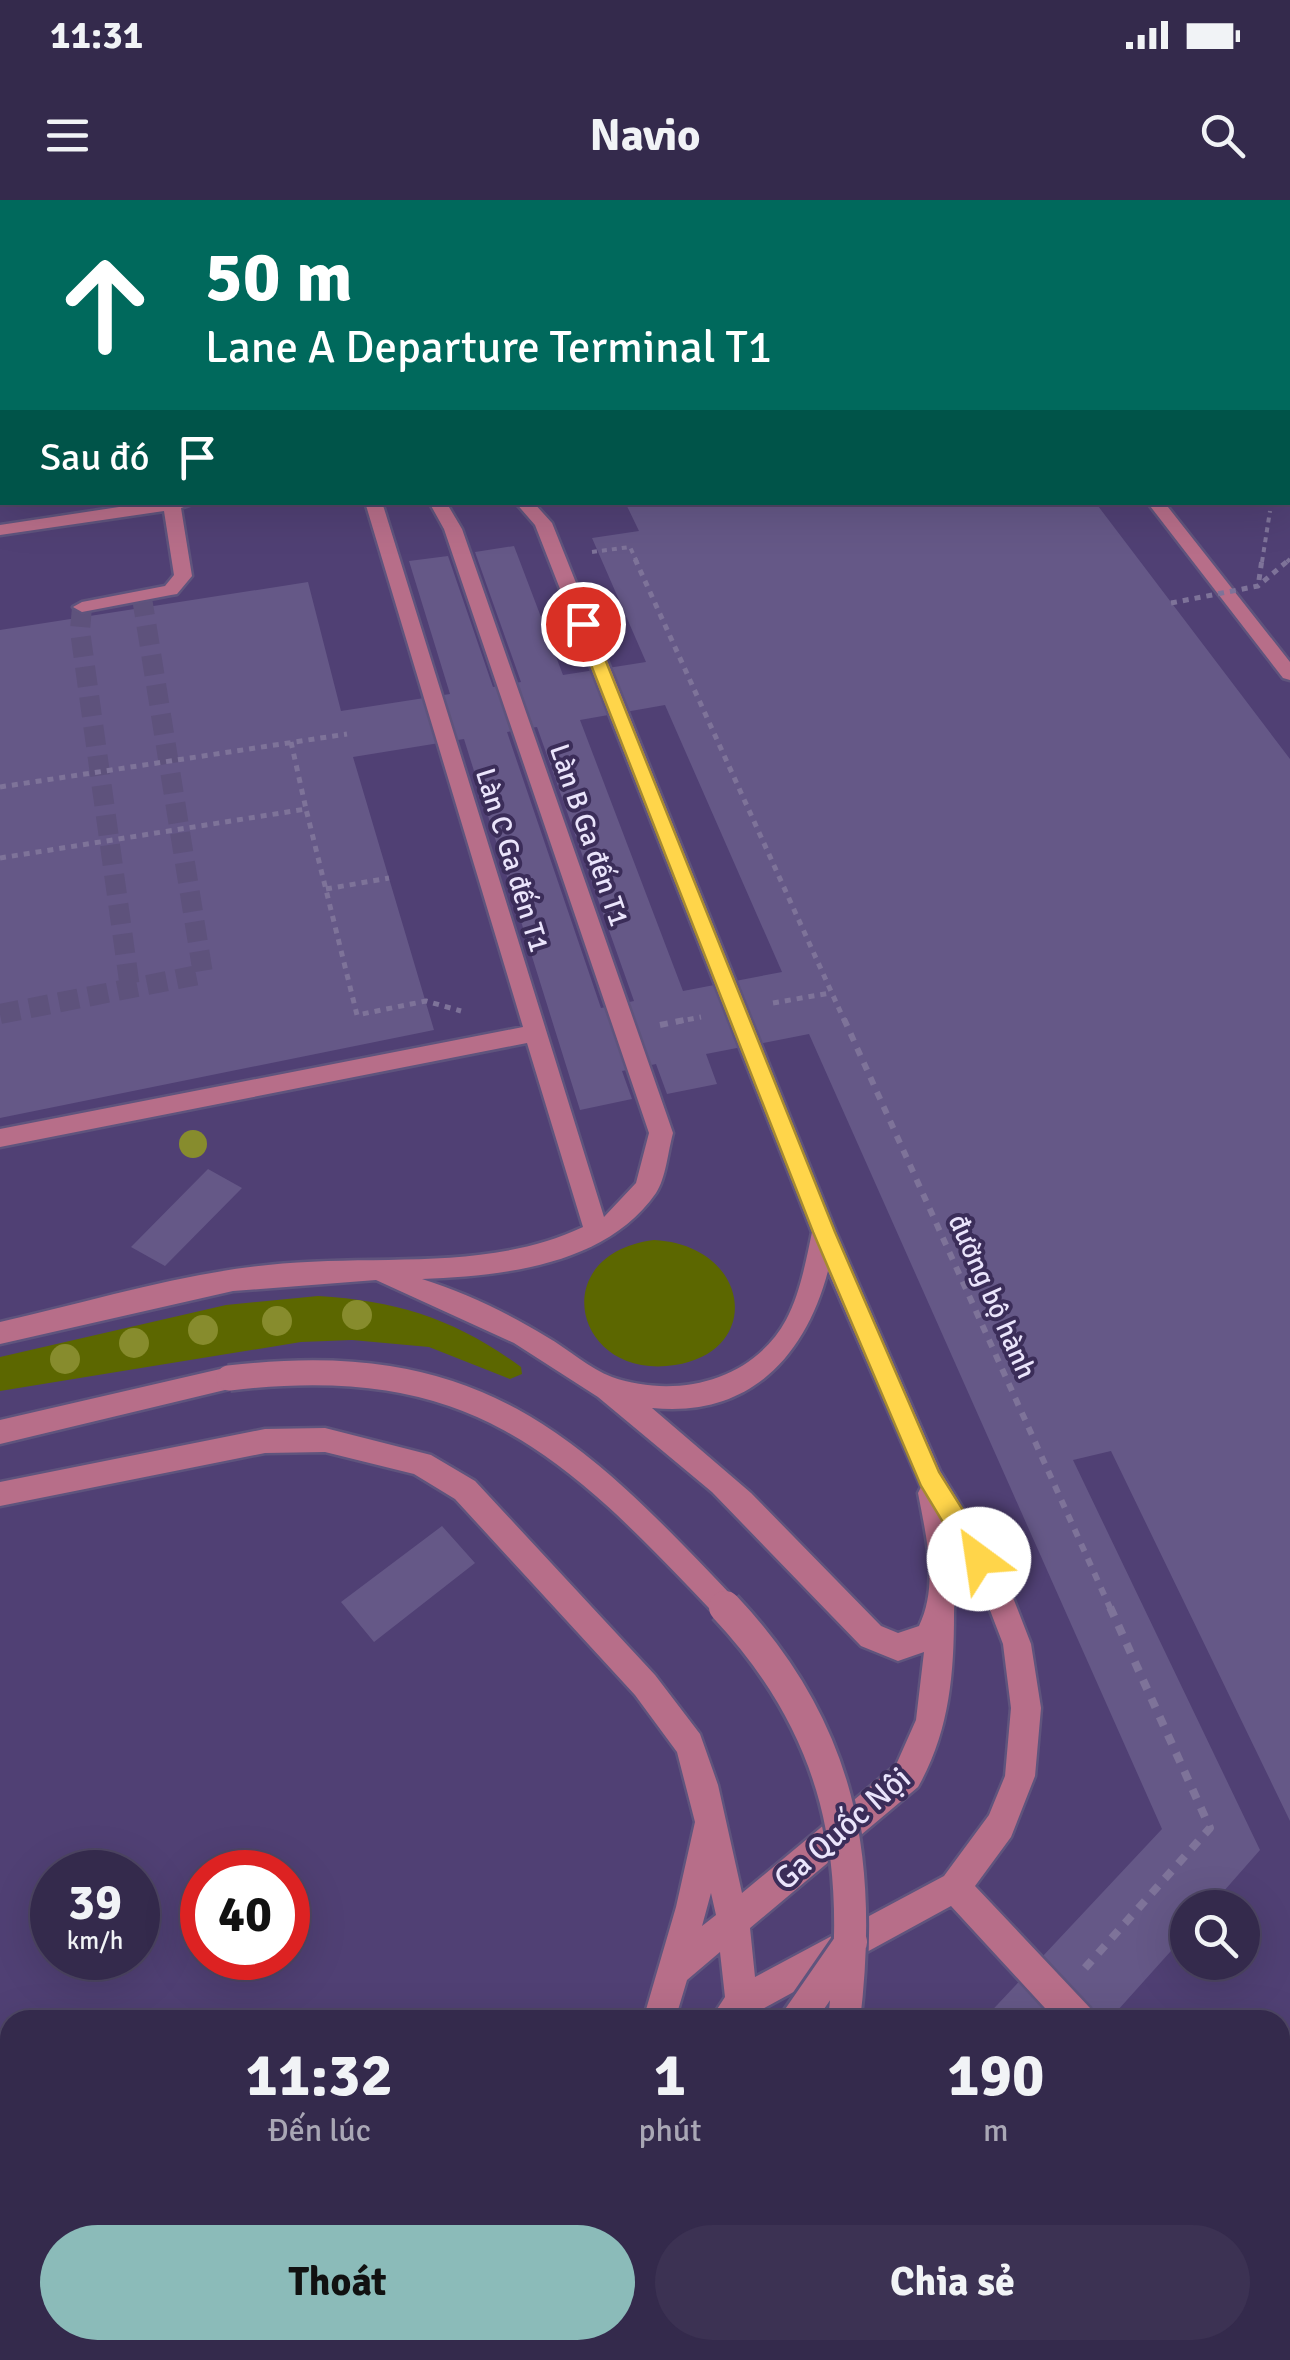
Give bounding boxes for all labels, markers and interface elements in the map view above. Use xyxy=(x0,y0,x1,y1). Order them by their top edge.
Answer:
text: 11:31 xyxy=(50,12,143,59)
icon: menu xyxy=(40,108,95,163)
text: Navio xyxy=(589,108,701,163)
icon: search xyxy=(1195,108,1250,163)
text: 50 m xyxy=(205,234,353,320)
icon: ahead xyxy=(40,240,170,370)
text: Lane A Departure Terminal T1 xyxy=(205,320,772,375)
icon: arrive xyxy=(170,430,225,485)
text: Sau đó xyxy=(40,434,150,481)
pin xyxy=(541,582,626,667)
icon: arrive xyxy=(556,597,611,652)
street label: Làn B Ga đến T1 xyxy=(542,740,636,931)
street label: Làn C Ga đến T1 xyxy=(468,764,556,956)
street label: đường bộ hành xyxy=(941,1209,1044,1384)
position arrow xyxy=(927,1507,1031,1611)
street label: Ga Quốc Nội xyxy=(766,1759,918,1898)
speed limit sign: 40 xyxy=(180,1850,310,1980)
text: 39 xyxy=(68,1872,122,1934)
map controls xyxy=(1170,1890,1260,1980)
button: search xyxy=(1170,1890,1260,1980)
text: km/h xyxy=(67,1925,123,1956)
text: 11:32 xyxy=(246,2039,393,2113)
text: 1 xyxy=(654,2039,686,2113)
text: 190 xyxy=(947,2039,1044,2113)
text: Đến lúc xyxy=(268,2111,371,2150)
text: phút xyxy=(638,2111,702,2150)
text: m xyxy=(983,2111,1009,2150)
button: Thoát xyxy=(40,2225,635,2340)
button: Chia sẻ xyxy=(655,2225,1250,2340)

